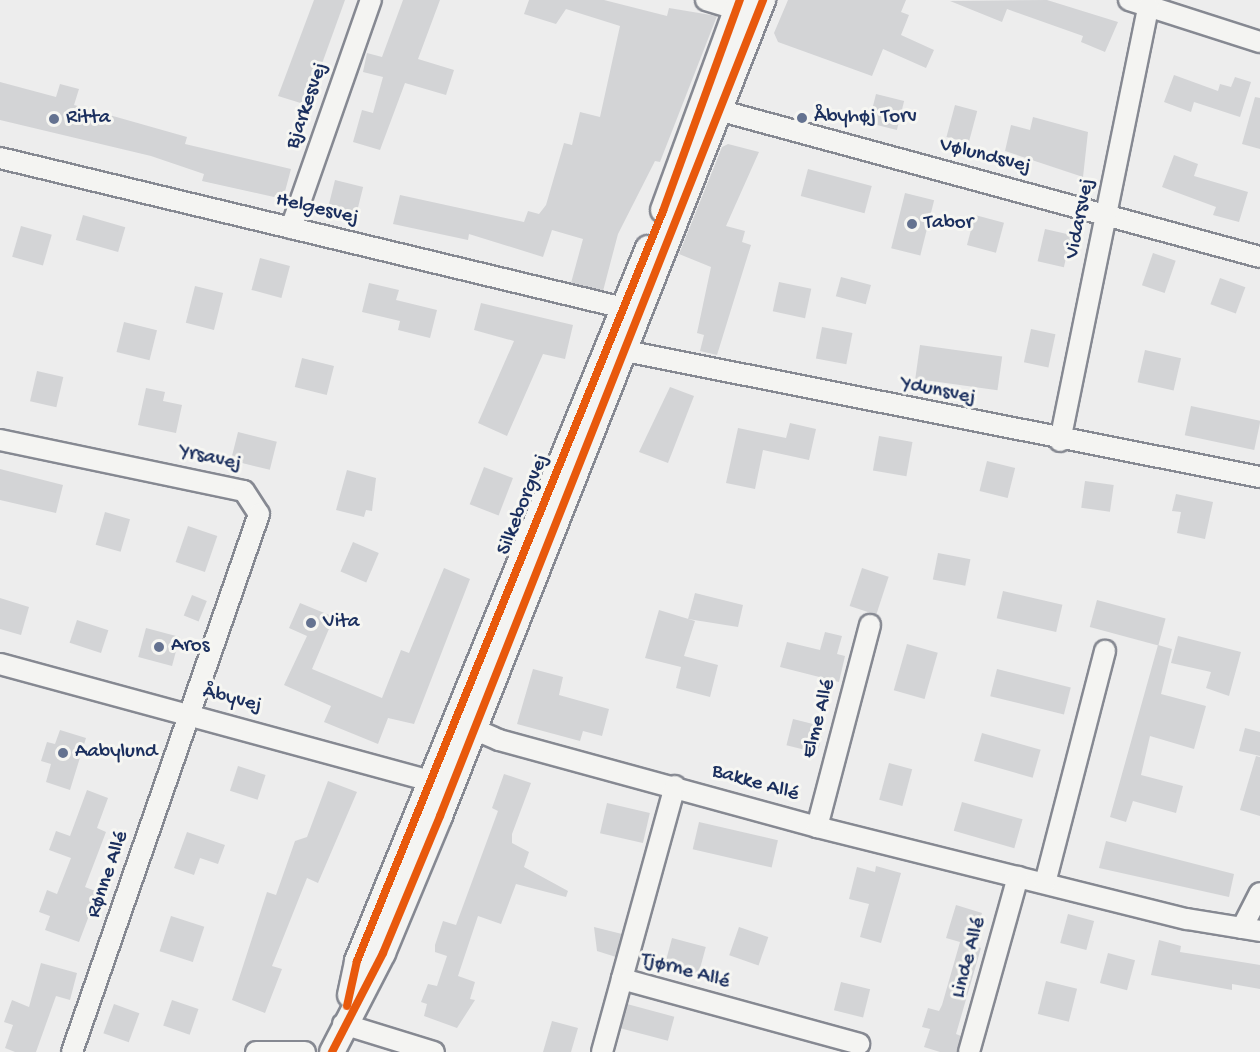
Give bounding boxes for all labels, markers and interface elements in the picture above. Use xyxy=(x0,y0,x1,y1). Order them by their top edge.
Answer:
street label: Bjarkesvej xyxy=(281,59,335,153)
place label: Åbyhøj Torv xyxy=(814,105,917,131)
place label: Ritta xyxy=(66,106,110,132)
marker: Åbyhøj Torv xyxy=(795,111,809,125)
marker: Ritta xyxy=(47,112,61,126)
street label: Vølundsvej xyxy=(937,133,1033,181)
street label: Vidarsvej xyxy=(1061,177,1101,261)
street label: Helgesvej xyxy=(273,188,361,232)
place label: Tabor xyxy=(924,211,973,237)
marker: Tabor xyxy=(905,217,919,231)
street label: Ydunsvej xyxy=(898,372,978,412)
street label: Yrsavej xyxy=(177,440,243,478)
street label: Silkeborgvej xyxy=(492,451,556,559)
place label: Vita xyxy=(323,610,359,636)
marker: Vita xyxy=(304,616,318,630)
place label: Aros xyxy=(171,634,209,660)
marker: Aros xyxy=(152,640,166,654)
street label: Elme Allé xyxy=(797,677,843,761)
street label: Åbyvej xyxy=(200,681,264,719)
place label: Aabylund xyxy=(75,740,157,766)
marker: Aabylund xyxy=(56,746,70,760)
street label: Bakke Allé xyxy=(709,760,801,808)
street label: Rønne Allé xyxy=(82,828,136,922)
street label: Linde Allé xyxy=(947,915,993,1001)
street label: Tjørne Allé xyxy=(638,948,732,996)

